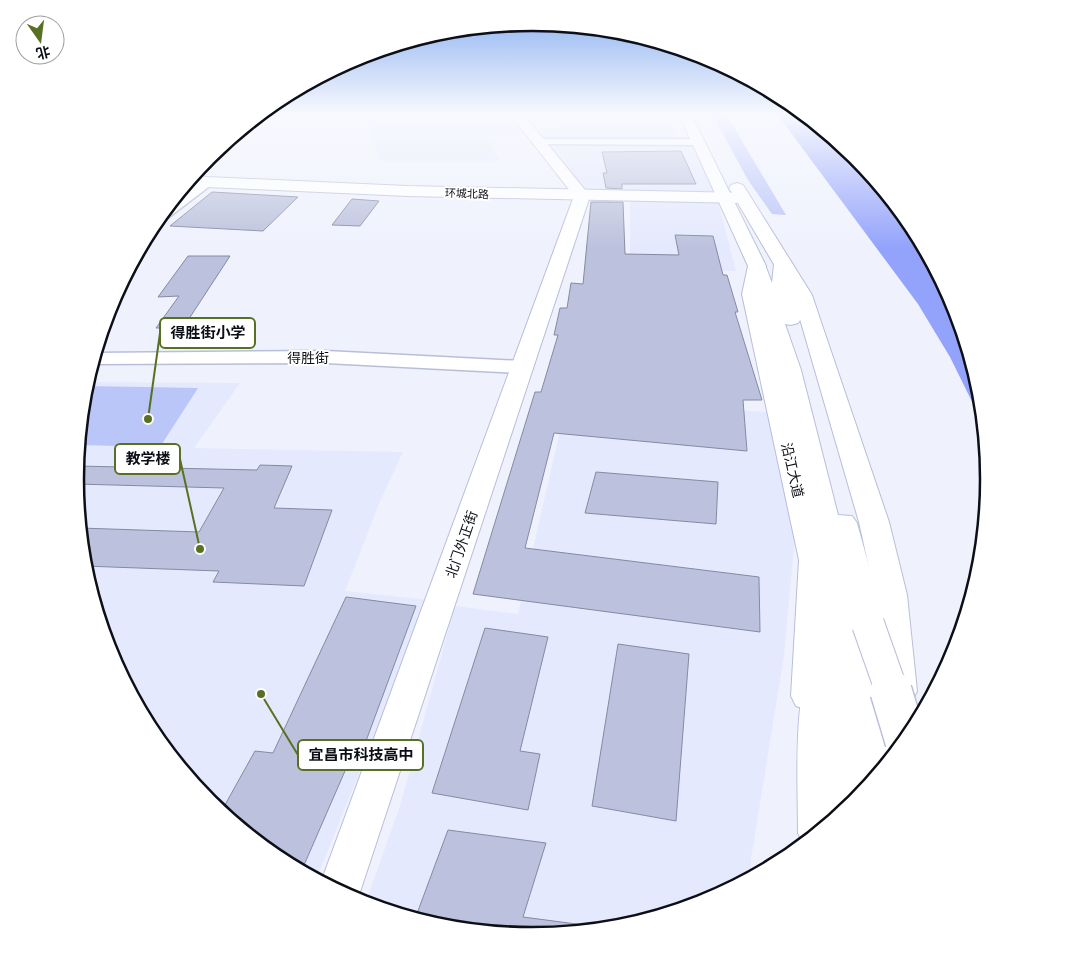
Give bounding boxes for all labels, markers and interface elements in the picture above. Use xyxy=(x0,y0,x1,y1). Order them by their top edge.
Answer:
north arrow xyxy=(15,15,65,65)
text: 北 xyxy=(34,43,52,63)
street label: 环城北路 xyxy=(445,186,489,200)
callout: 得胜街小学 xyxy=(160,318,255,348)
text: 得胜街小学 xyxy=(170,323,246,341)
street label: 得胜街 xyxy=(287,349,329,366)
street label: 沿江大道 xyxy=(778,441,808,499)
callout: 教学楼 xyxy=(115,444,180,474)
text: 教学楼 xyxy=(125,449,171,467)
street label: 北门外正街 xyxy=(442,508,480,580)
callout: 宜昌市科技高中 xyxy=(298,740,423,770)
text: 宜昌市科技高中 xyxy=(308,745,414,763)

